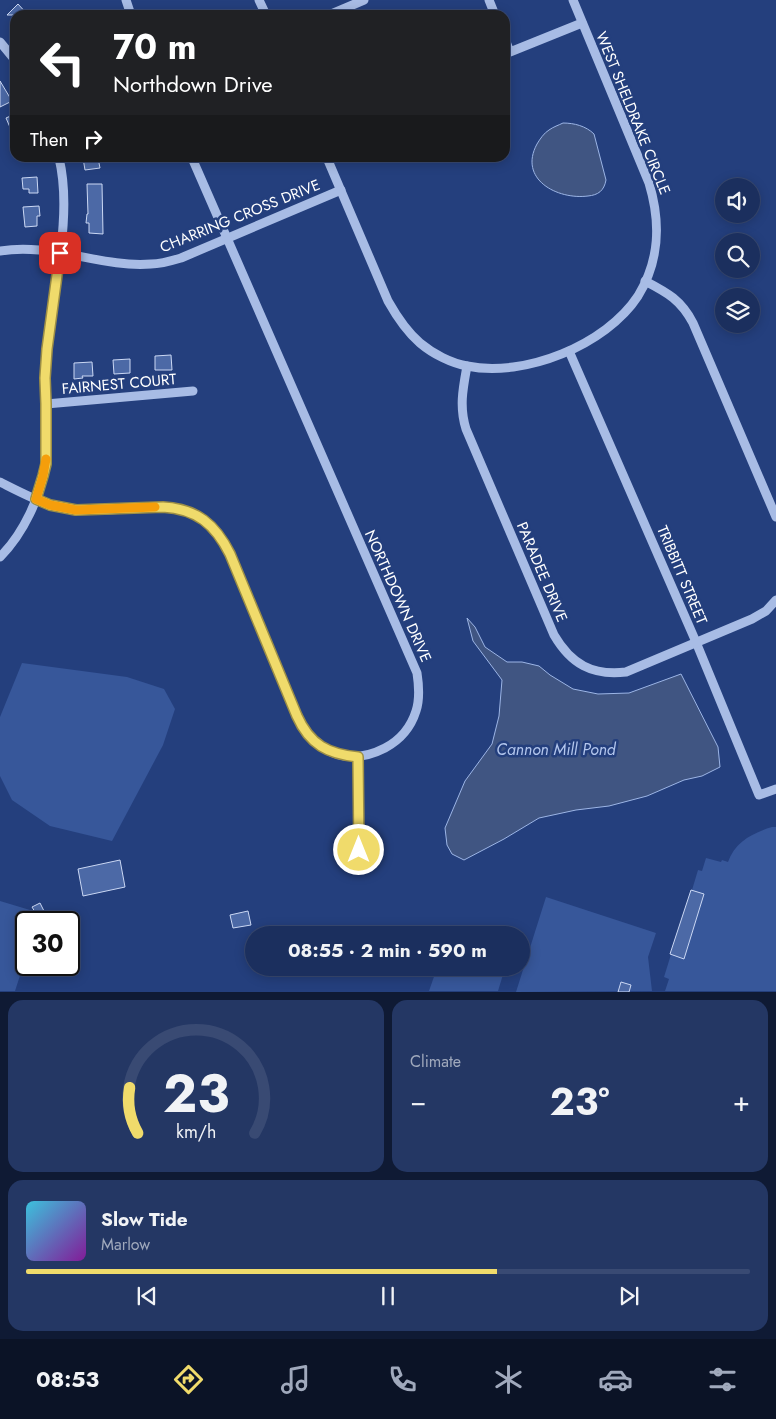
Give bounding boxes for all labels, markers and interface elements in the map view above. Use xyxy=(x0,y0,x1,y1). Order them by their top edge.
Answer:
text: 70 m xyxy=(113,22,196,72)
street label: WEST SHELDRAKE CIRCLE xyxy=(590,28,676,198)
icon: left xyxy=(30,30,95,95)
text: Northdown Drive xyxy=(113,68,273,100)
icon: right xyxy=(79,125,107,153)
text: Then xyxy=(30,126,69,153)
street label: CHARRING CROSS DRIVE xyxy=(157,174,323,258)
map controls xyxy=(715,178,760,333)
button: sound xyxy=(715,178,760,223)
pin xyxy=(39,232,81,274)
button: search xyxy=(715,233,760,278)
icon: arrive xyxy=(46,239,74,267)
button: layers xyxy=(715,288,760,333)
street label: FAIRNEST COURT xyxy=(61,368,177,400)
street label: PARADEE DRIVE xyxy=(511,518,573,626)
street label: TRIBBITT STREET xyxy=(651,522,713,628)
street label: NORTHDOWN DRIVE xyxy=(359,526,437,666)
water label: Cannon Mill Pond xyxy=(496,738,617,761)
position arrow xyxy=(332,823,384,875)
speed limit sign: 30 xyxy=(15,911,80,976)
text: 08:55 · 2 min · 590 m xyxy=(288,937,487,964)
text: Climate xyxy=(410,1050,461,1073)
text: 23 xyxy=(163,1056,229,1132)
text: 23° xyxy=(550,1074,610,1129)
text: − xyxy=(410,1081,427,1122)
text: + xyxy=(733,1081,750,1122)
text: km/h xyxy=(176,1119,216,1145)
text: Slow Tide xyxy=(101,1206,188,1233)
text: Marlow xyxy=(101,1233,150,1256)
icon: previous xyxy=(133,1282,161,1310)
icon: pause xyxy=(374,1282,402,1310)
icon: next xyxy=(615,1282,643,1310)
icon: directions xyxy=(171,1362,206,1397)
icon: music xyxy=(278,1362,313,1397)
icon: phone xyxy=(385,1362,420,1397)
icon: climate xyxy=(491,1362,526,1397)
icon: car xyxy=(598,1362,633,1397)
icon: filters xyxy=(705,1362,740,1397)
text: 08:53 xyxy=(36,1363,99,1395)

